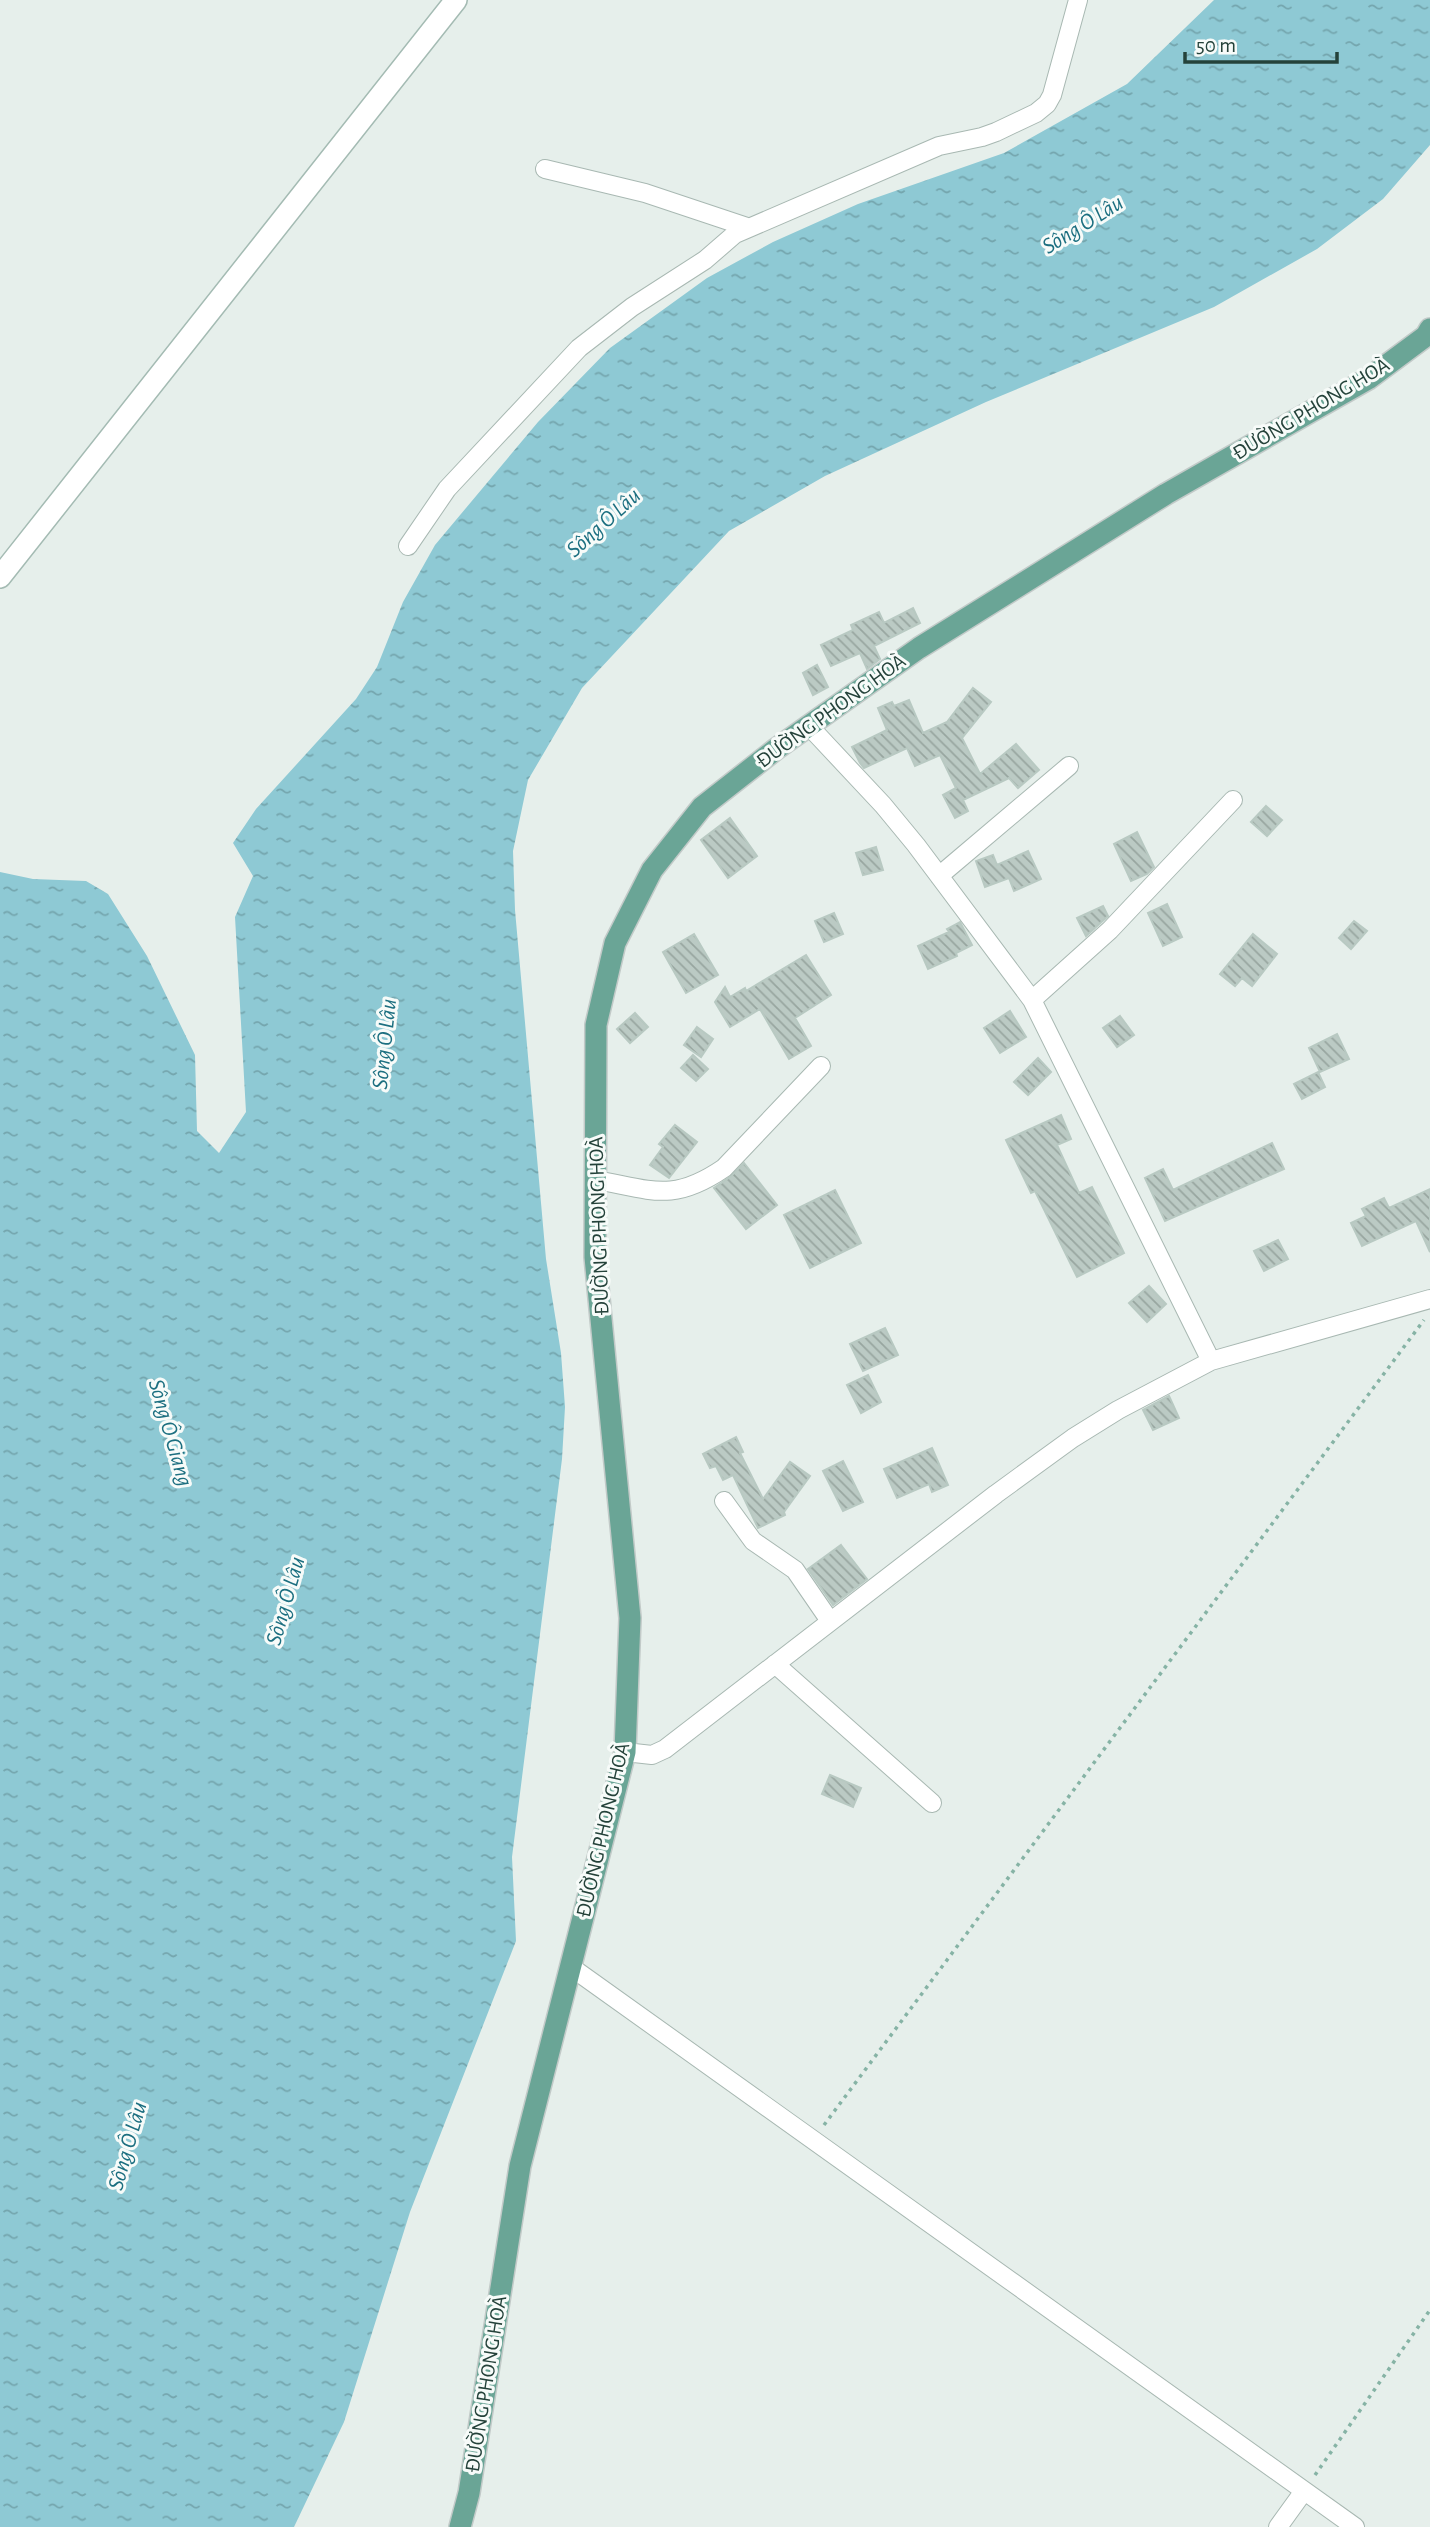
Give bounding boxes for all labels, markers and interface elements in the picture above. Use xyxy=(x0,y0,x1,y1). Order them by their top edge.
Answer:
scale bar xyxy=(1185,21,1337,65)
text: 50 m xyxy=(1196,35,1236,56)
water label: Sông Ô Lâu xyxy=(1037,189,1128,259)
street label: ĐƯỜNG PHONG HOÀ xyxy=(1228,352,1393,464)
water label: Sông Ô Lâu xyxy=(561,483,645,562)
street label: ĐƯỜNG PHONG HOÀ xyxy=(751,648,909,772)
water label: Sông Ô Lâu xyxy=(367,997,401,1090)
street label: ĐƯỜNG PHONG HOÀ xyxy=(583,1136,613,1316)
water label: Sông Ô Giang xyxy=(144,1376,198,1489)
water label: Sông Ô Lâu xyxy=(260,1554,310,1648)
street label: ĐƯỜNG PHONG HOÀ xyxy=(571,1740,633,1919)
water label: Sông Ô Lâu xyxy=(102,2099,152,2193)
street label: ĐƯỜNG PHONG HOÀ xyxy=(460,2294,510,2474)

